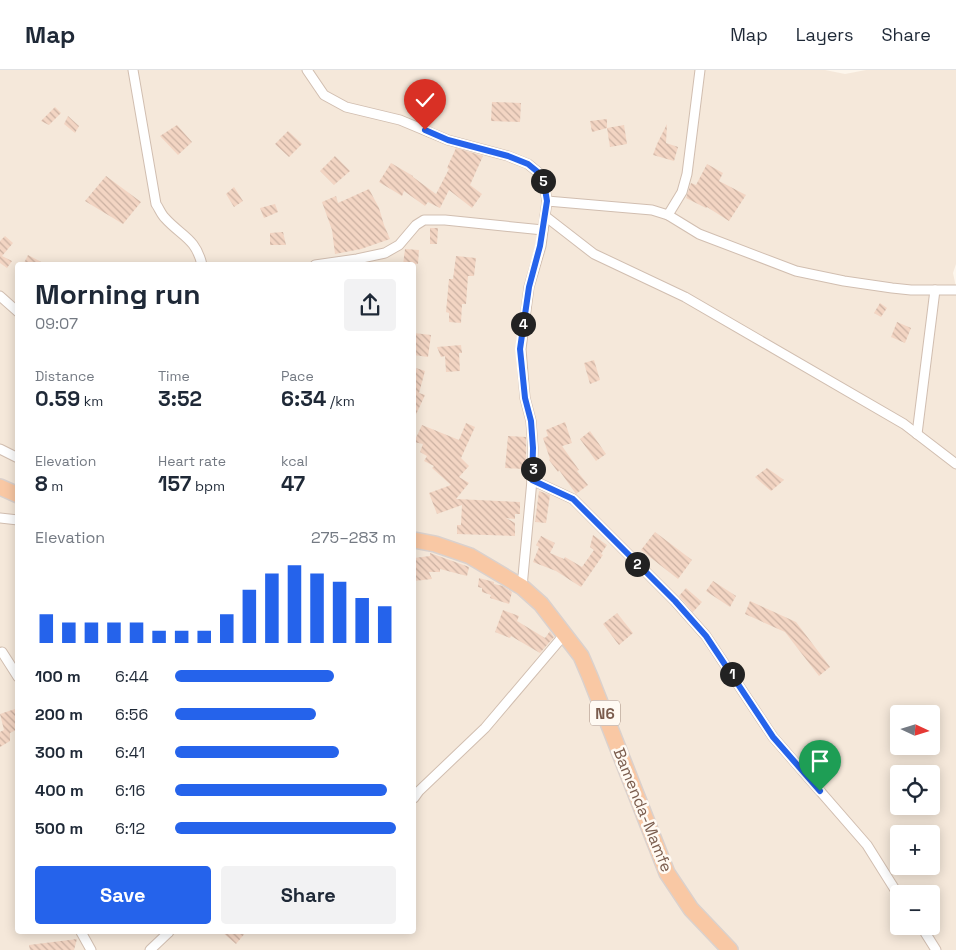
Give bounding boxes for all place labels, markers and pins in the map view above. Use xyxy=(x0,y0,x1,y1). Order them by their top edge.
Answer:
pin xyxy=(404,79,446,130)
pin: 5 xyxy=(530,168,556,194)
pin: 4 xyxy=(510,312,536,336)
pin: 3 xyxy=(520,456,546,482)
pin: 2 xyxy=(624,552,650,576)
pin: 1 xyxy=(720,662,744,686)
pin xyxy=(799,740,841,791)

